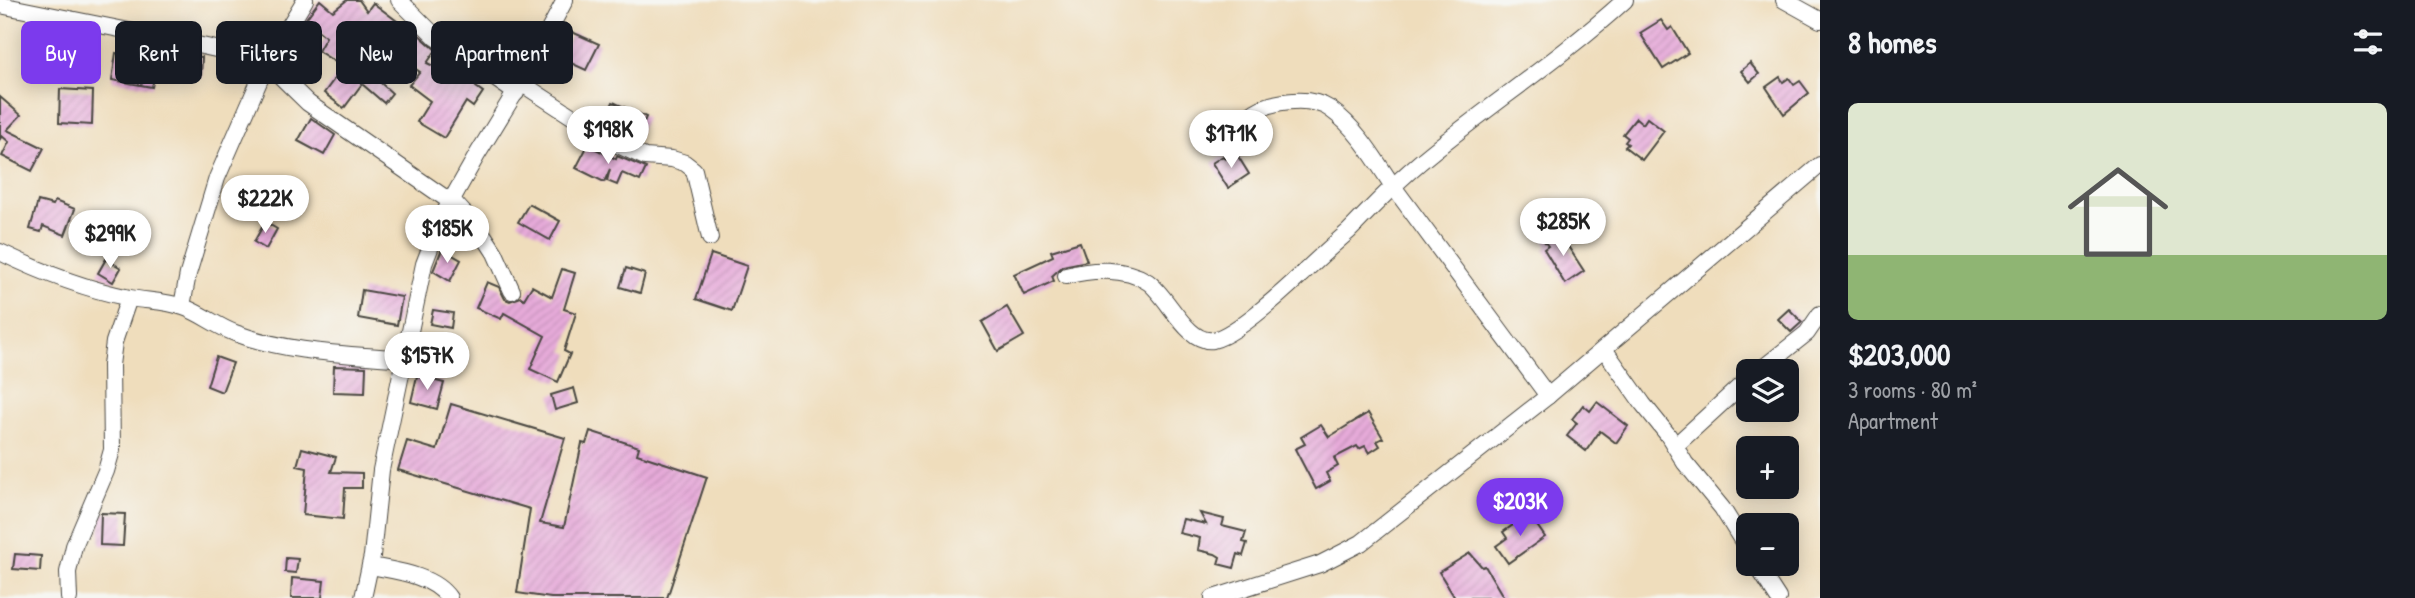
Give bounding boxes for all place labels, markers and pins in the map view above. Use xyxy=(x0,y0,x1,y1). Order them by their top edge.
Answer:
pin: $198K xyxy=(559,106,657,166)
pin: $171K xyxy=(1182,110,1280,170)
pin: $222K xyxy=(216,176,314,235)
pin: $285K xyxy=(1514,198,1612,258)
pin: $185K xyxy=(398,205,496,265)
pin: $299K xyxy=(61,210,159,270)
pin: $157K xyxy=(378,332,476,392)
pin: $203K xyxy=(1471,478,1569,538)

